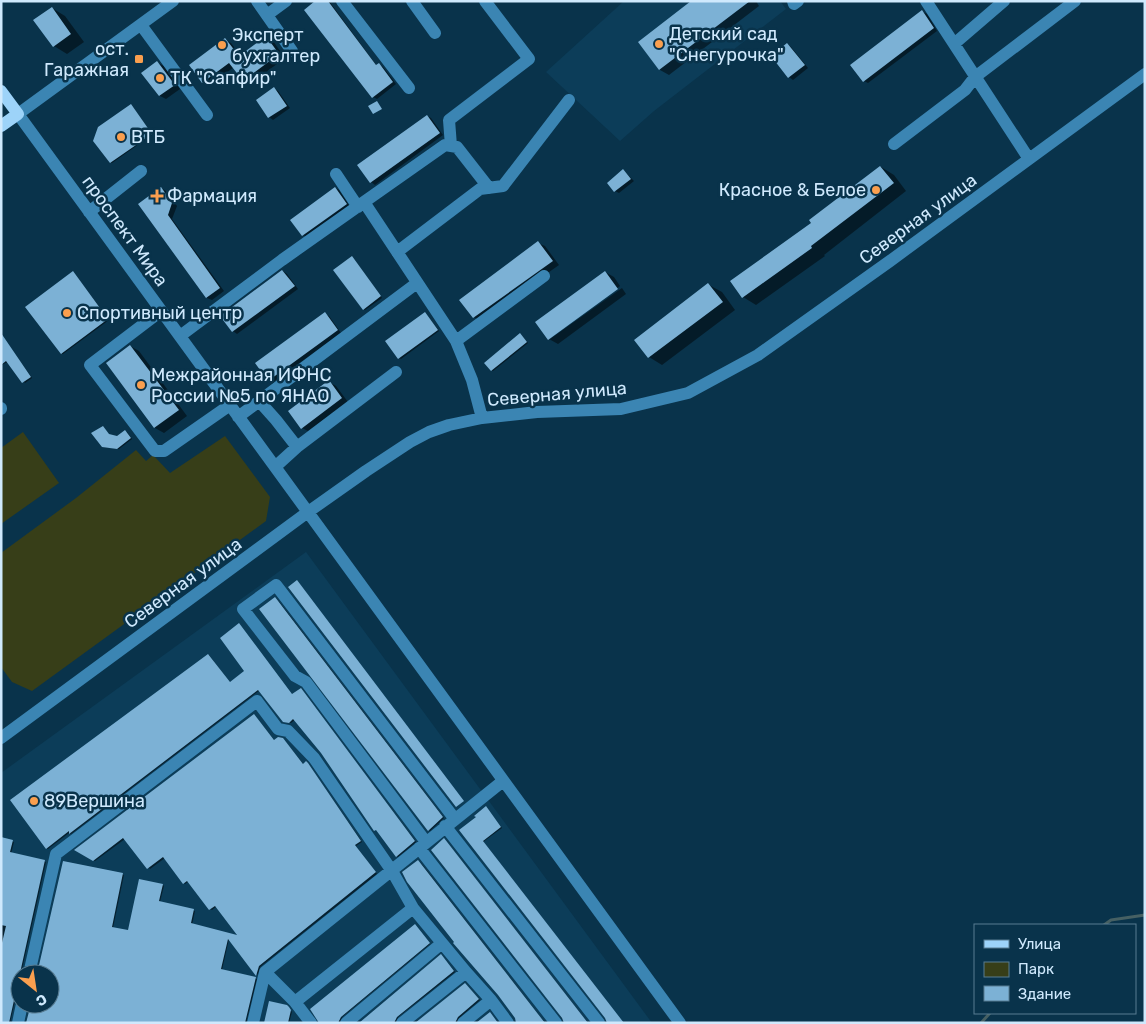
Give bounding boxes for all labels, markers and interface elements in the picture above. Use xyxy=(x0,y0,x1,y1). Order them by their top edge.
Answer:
place label: Детский сад "Снегурочка" xyxy=(669,23,784,66)
place label: Эксперт бухгалтер xyxy=(232,24,320,67)
place label: ост. Гаражная xyxy=(44,38,129,81)
marker: Детский сад "Снегурочка" xyxy=(653,38,665,50)
marker: Эксперт бухгалтер xyxy=(216,39,228,51)
marker: ост. Гаражная xyxy=(133,53,145,65)
place label: ТК "Сапфир" xyxy=(170,67,276,89)
marker: ТК "Сапфир" xyxy=(154,72,166,84)
place label: ВТБ xyxy=(131,126,165,148)
marker: ВТБ xyxy=(115,131,127,143)
street label: Северная улица xyxy=(855,169,981,269)
street label: проспект Мира xyxy=(77,171,173,291)
place label: Красное & Белое xyxy=(719,179,866,201)
marker: Красное & Белое xyxy=(870,184,882,196)
place label: Фармация xyxy=(167,185,257,207)
marker: Фармация xyxy=(151,190,163,202)
place label: Спортивный центр xyxy=(77,302,242,324)
marker: Спортивный центр xyxy=(61,307,73,319)
place label: Межрайонная ИФНС России №5 по ЯНАО xyxy=(151,364,331,407)
street label: Северная улица xyxy=(486,377,628,411)
marker: Межрайонная ИФНС России №5 по ЯНАО xyxy=(135,379,147,391)
street label: Северная улица xyxy=(120,533,246,633)
place label: 89Вершина xyxy=(44,790,145,812)
marker: 89Вершина xyxy=(28,795,40,807)
legend xyxy=(974,924,1136,1014)
text: Улица xyxy=(1018,935,1061,953)
text: Парк xyxy=(1018,960,1054,978)
north arrow xyxy=(10,964,60,1014)
text: Здание xyxy=(1018,985,1071,1003)
text: С xyxy=(33,990,50,1010)

